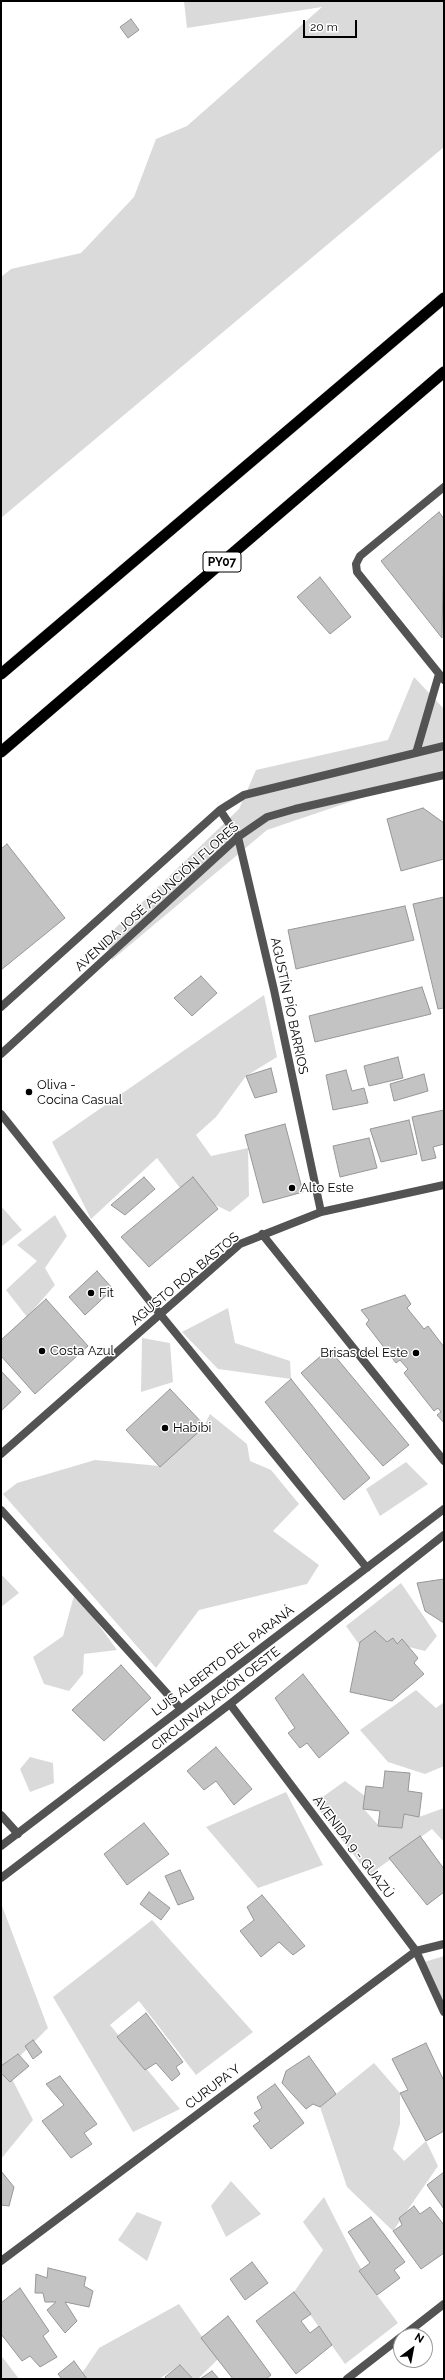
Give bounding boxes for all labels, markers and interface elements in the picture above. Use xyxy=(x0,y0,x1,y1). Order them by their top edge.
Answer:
scale bar xyxy=(305,12,359,38)
text: 20 m xyxy=(310,20,338,34)
road number: PY07 xyxy=(203,552,241,572)
street label: AVENIDA JOSÉ ASUNCIÓN FLORES xyxy=(72,819,242,975)
street label: AGUSTÍN PÍO BARRIOS xyxy=(267,936,311,1076)
place label: Oliva - Cocina Casual xyxy=(37,1077,122,1108)
marker: Oliva - Cocina Casual xyxy=(24,1087,34,1097)
place label: Alto Este xyxy=(300,1180,354,1196)
marker: Alto Este xyxy=(287,1183,297,1193)
street label: AGUSTO ROA BASTOS xyxy=(128,1229,242,1329)
place label: Fit xyxy=(99,1285,114,1301)
marker: Fit xyxy=(86,1288,96,1298)
place label: Costa Azul xyxy=(50,1343,114,1359)
place label: Brisas del Este xyxy=(320,1345,408,1361)
marker: Costa Azul xyxy=(37,1346,47,1356)
marker: Brisas del Este xyxy=(411,1348,421,1358)
place label: Habibi xyxy=(173,1420,211,1436)
marker: Habibi xyxy=(160,1423,170,1433)
street label: LUIS ALBERTO DEL PARANÁ xyxy=(149,1602,297,1720)
street label: CIRCUNVALACIÓN OESTE xyxy=(149,1644,283,1754)
street label: AVENIDA 9 - GUAZÚ xyxy=(309,1793,397,1901)
street label: CURUPA´Y xyxy=(183,2061,243,2113)
north arrow xyxy=(393,2328,433,2368)
text: N xyxy=(412,2331,426,2346)

